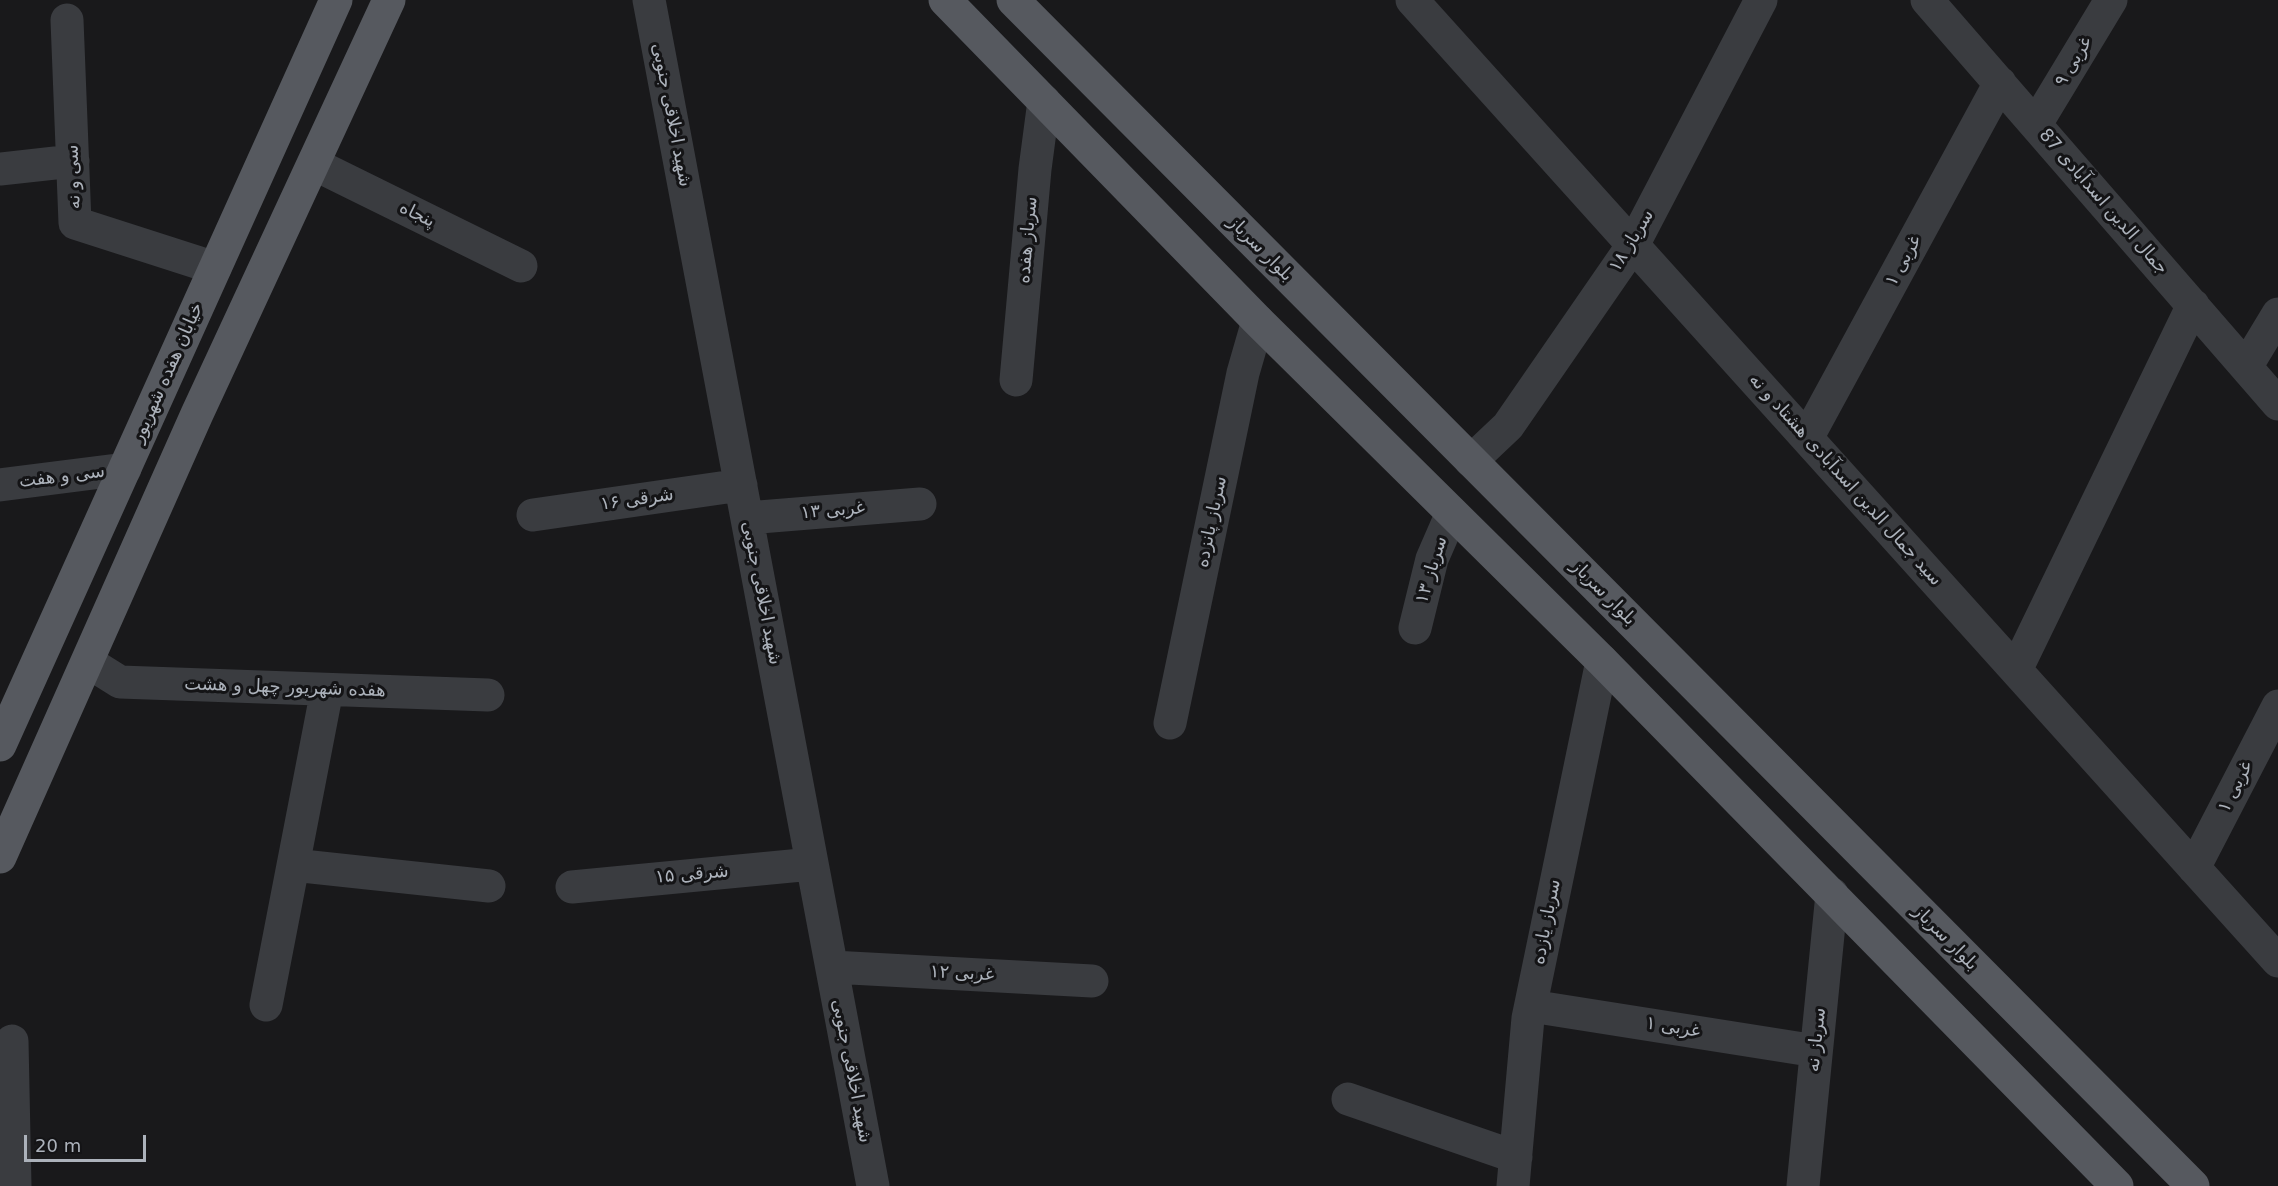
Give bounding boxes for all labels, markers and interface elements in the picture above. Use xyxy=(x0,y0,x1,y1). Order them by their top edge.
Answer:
street label: غربی ۹ xyxy=(2051,33,2097,91)
street label: شهید اخلاقی جنوبی xyxy=(646,41,696,189)
street label: جمال الدین اسدآبادی 87 xyxy=(2034,125,2172,279)
street label: سی و نه xyxy=(62,144,86,210)
street label: سرباز هفده xyxy=(1013,196,1043,284)
street label: پنجاه xyxy=(396,197,438,233)
street label: سرباز ۱۸ xyxy=(1605,206,1659,276)
street label: بلوار سرباز xyxy=(1223,212,1297,286)
street label: غربی ۱ xyxy=(1881,232,1927,290)
street label: خیابان هفده شهریور xyxy=(127,300,209,446)
street label: سید جمال الدین اسدآبادی هشتاد و نه xyxy=(1744,369,1946,591)
street label: سی و هفت xyxy=(18,461,106,493)
street label: سرباز پانزده xyxy=(1192,474,1232,570)
street label: شرقی ۱۶ xyxy=(599,484,675,516)
street label: غربی ۱۳ xyxy=(800,497,866,525)
street label: شهید اخلاقی جنوبی xyxy=(736,519,786,667)
street label: سرباز ۱۳ xyxy=(1412,534,1452,606)
street label: بلوار سرباز xyxy=(1566,556,1640,630)
street label: هفده شهریور چهل و هشت xyxy=(184,674,386,702)
street label: غربی ۱ xyxy=(2214,758,2258,816)
street label: شرقی ۱۵ xyxy=(654,861,730,889)
street label: سرباز یازده xyxy=(1528,877,1566,967)
street label: بلوار سرباز xyxy=(1908,901,1982,975)
street label: غربی ۱۲ xyxy=(929,962,995,986)
street label: شهید اخلاقی جنوبی xyxy=(826,997,876,1145)
street label: سرباز نه xyxy=(1803,1007,1831,1073)
street label: غربی ۱ xyxy=(1644,1013,1702,1043)
scale bar xyxy=(27,1123,148,1161)
text: 20 m xyxy=(35,1135,81,1156)

